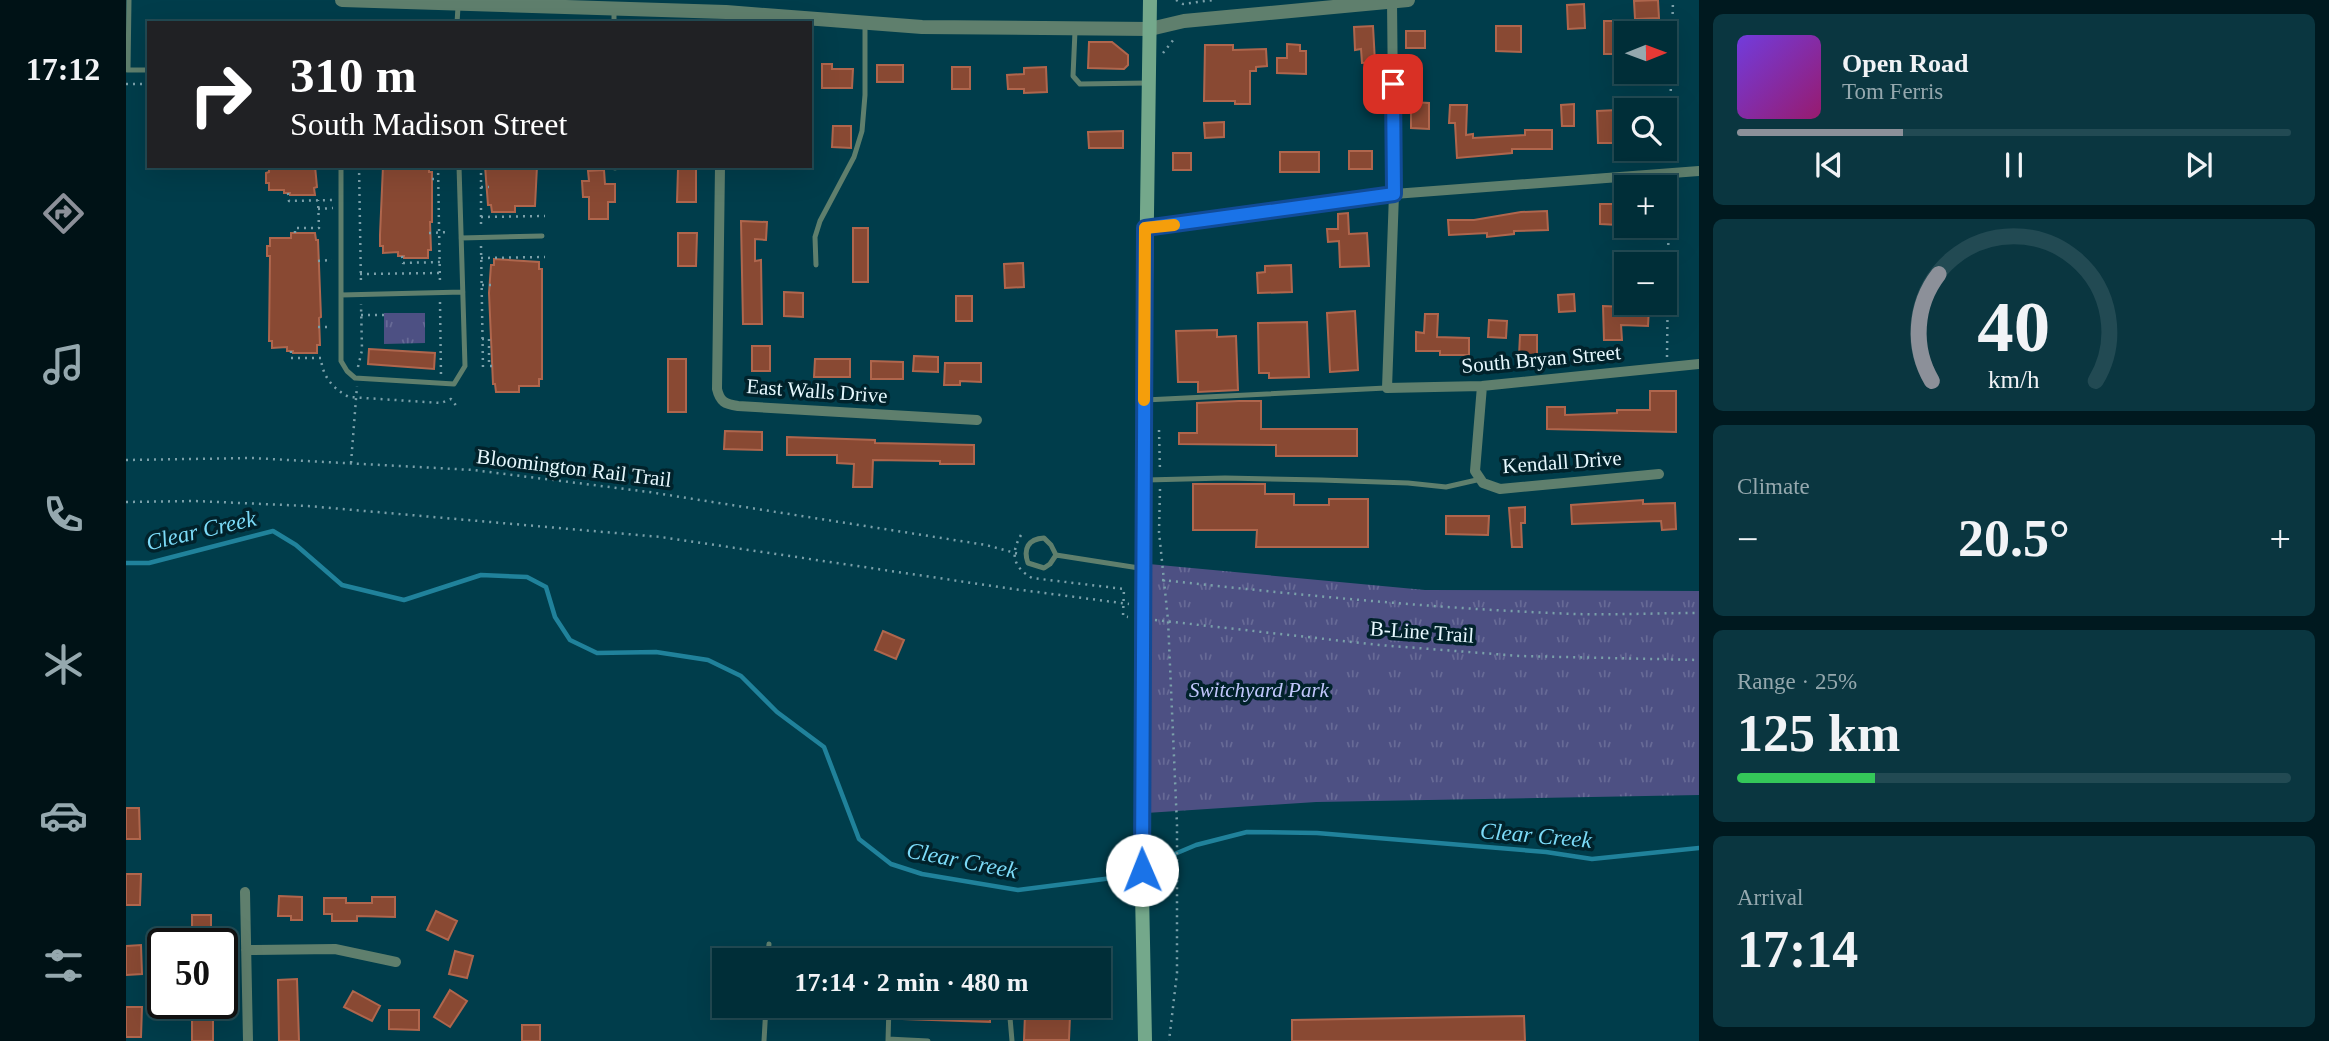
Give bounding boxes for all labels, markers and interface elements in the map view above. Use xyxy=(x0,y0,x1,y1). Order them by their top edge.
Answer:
north arrow xyxy=(1614,21,1676,84)
map controls xyxy=(1614,21,1677,315)
text: 310 m xyxy=(290,48,417,103)
icon: right xyxy=(175,49,266,140)
text: Open Road xyxy=(1842,49,1968,78)
text: 17:12 xyxy=(26,51,100,87)
pin xyxy=(1363,54,1423,114)
icon: arrive xyxy=(1374,65,1412,103)
text: Tom Ferris xyxy=(1842,79,1943,104)
button: search xyxy=(1614,98,1677,161)
text: South Madison Street xyxy=(290,106,567,142)
icon: previous xyxy=(1810,146,1848,184)
icon: pause xyxy=(1995,146,2033,184)
icon: next xyxy=(2180,146,2218,184)
button: + xyxy=(1614,175,1677,238)
icon: directions xyxy=(39,189,88,238)
button: − xyxy=(1614,252,1677,315)
text: 40 xyxy=(1978,287,2050,368)
icon: music xyxy=(39,340,88,389)
street label: South Bryan Street xyxy=(1460,340,1622,378)
text: km/h xyxy=(1988,366,2040,393)
street label: East Walls Drive xyxy=(746,374,888,408)
street label: Bloomington Rail Trail xyxy=(475,444,673,492)
street label: Kendall Drive xyxy=(1502,446,1622,478)
text: Climate xyxy=(1737,474,1810,499)
icon: phone xyxy=(39,490,88,539)
water label: Clear Creek xyxy=(144,506,259,555)
text: 20.5° xyxy=(1958,510,2070,567)
text: − xyxy=(1737,518,1758,560)
text: + xyxy=(2270,518,2291,560)
street label: B-Line Trail xyxy=(1369,616,1475,648)
icon: climate xyxy=(39,640,88,689)
text: Range · 25% xyxy=(1737,669,1857,694)
park label: Switchyard Park xyxy=(1189,678,1330,702)
text: 125 km xyxy=(1737,705,1900,762)
icon: car xyxy=(39,791,88,840)
water label: Clear Creek xyxy=(1479,818,1594,853)
position arrow xyxy=(1105,833,1179,907)
water label: Clear Creek xyxy=(904,838,1020,884)
text: Arrival xyxy=(1737,885,1803,910)
text: 17:14 xyxy=(1737,921,1858,978)
speed limit sign: 50 xyxy=(147,928,238,1019)
icon: filters xyxy=(39,941,88,990)
text: 17:14 · 2 min · 480 m xyxy=(795,968,1029,997)

